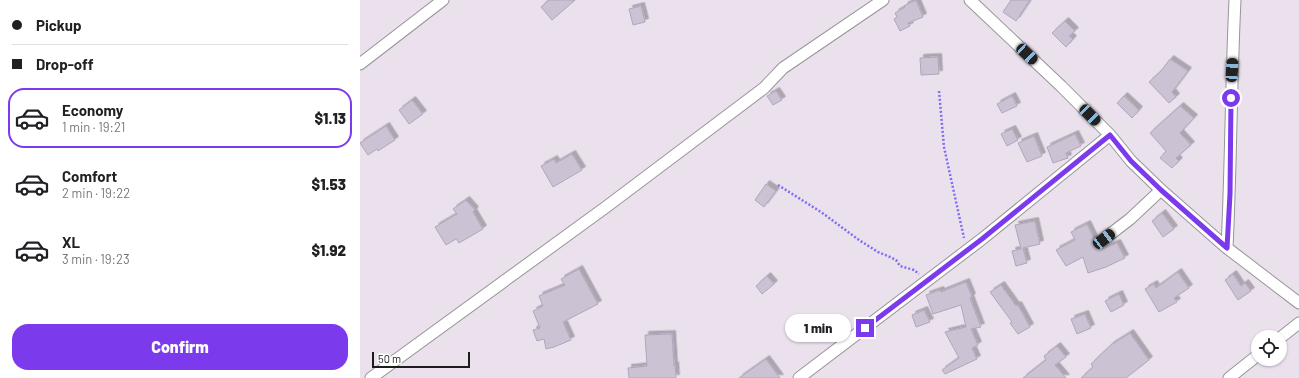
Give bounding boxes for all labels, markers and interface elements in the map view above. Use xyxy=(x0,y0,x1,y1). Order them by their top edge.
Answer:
text: Pickup xyxy=(36,16,82,34)
car xyxy=(1014,41,1040,67)
text: Drop-off xyxy=(36,55,94,73)
car xyxy=(1225,58,1239,82)
route start xyxy=(1222,89,1240,107)
icon: car xyxy=(14,100,50,136)
text: Economy xyxy=(62,101,123,119)
car xyxy=(1077,102,1103,128)
text: $1.13 xyxy=(314,109,346,127)
text: 1 min · 19:21 xyxy=(62,119,125,135)
icon: car xyxy=(14,166,50,202)
text: Comfort xyxy=(62,167,117,185)
text: $1.53 xyxy=(312,175,346,193)
text: 2 min · 19:22 xyxy=(62,185,130,201)
car xyxy=(1091,227,1117,251)
icon: car xyxy=(14,232,50,268)
text: XL xyxy=(62,233,80,251)
text: $1.92 xyxy=(311,241,346,259)
text: 3 min · 19:23 xyxy=(62,251,130,267)
callout: 1 min xyxy=(785,314,851,342)
route end xyxy=(856,319,874,337)
text: 1 min xyxy=(804,320,832,336)
button: Confirm xyxy=(12,324,348,370)
map controls xyxy=(1251,330,1287,366)
button: locate xyxy=(1251,330,1287,366)
scale bar xyxy=(372,350,470,369)
text: 50 m xyxy=(378,352,401,365)

